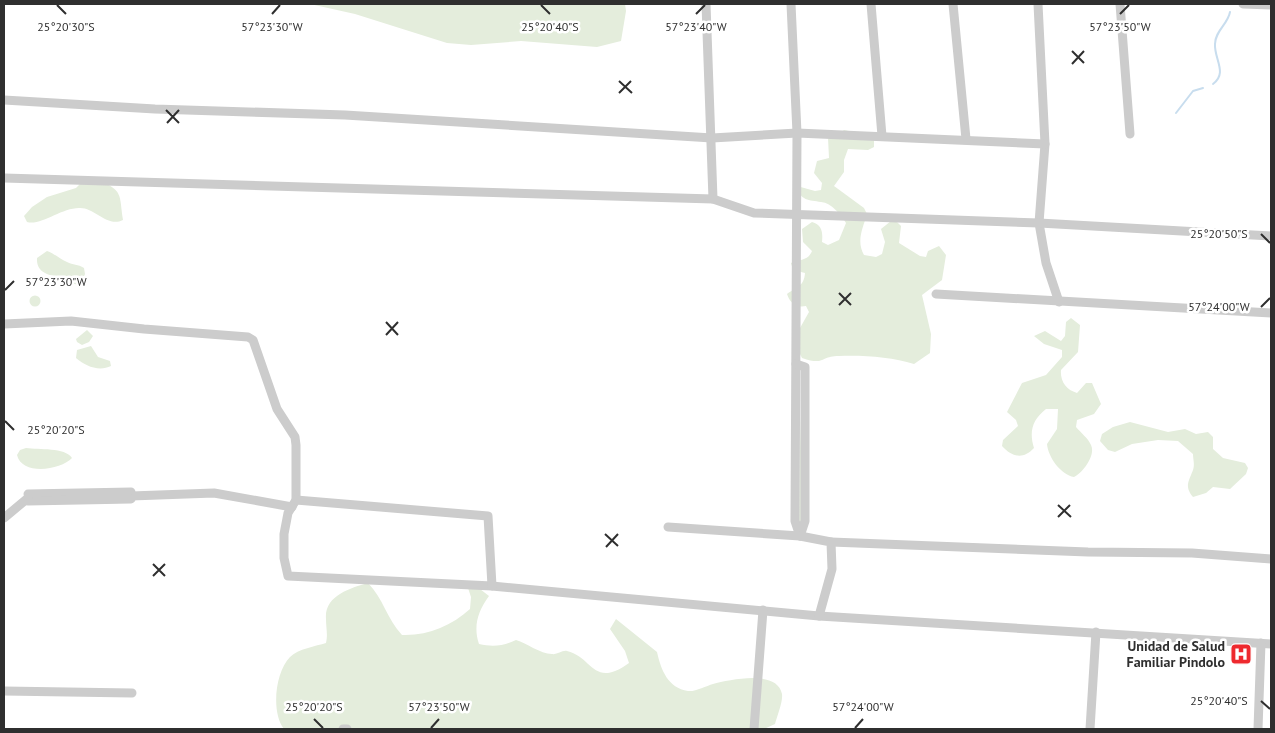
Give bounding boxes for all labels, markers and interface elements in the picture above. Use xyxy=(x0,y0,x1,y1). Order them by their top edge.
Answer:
text: 25°20'30"S xyxy=(37,19,95,34)
text: 57°23'30"W xyxy=(241,19,303,34)
text: 25°20'40"S xyxy=(521,19,579,34)
text: 57°23'40"W xyxy=(665,19,727,34)
text: 57°23'50"W xyxy=(1089,19,1151,34)
text: 25°20'50"S xyxy=(1190,226,1248,241)
text: 57°23'30"W xyxy=(25,274,87,289)
text: 57°24'00"W xyxy=(1188,299,1250,314)
text: 25°20'20"S xyxy=(27,422,85,437)
place label: Unidad de Salud Familiar Pindolo xyxy=(1127,637,1225,671)
hospital icon: Unidad de Salud Familiar Pindolo xyxy=(1229,642,1253,666)
text: 25°20'40"S xyxy=(1190,693,1248,708)
text: 25°20'20"S xyxy=(285,699,343,714)
text: 57°23'50"W xyxy=(408,699,470,714)
text: 57°24'00"W xyxy=(832,699,894,714)

